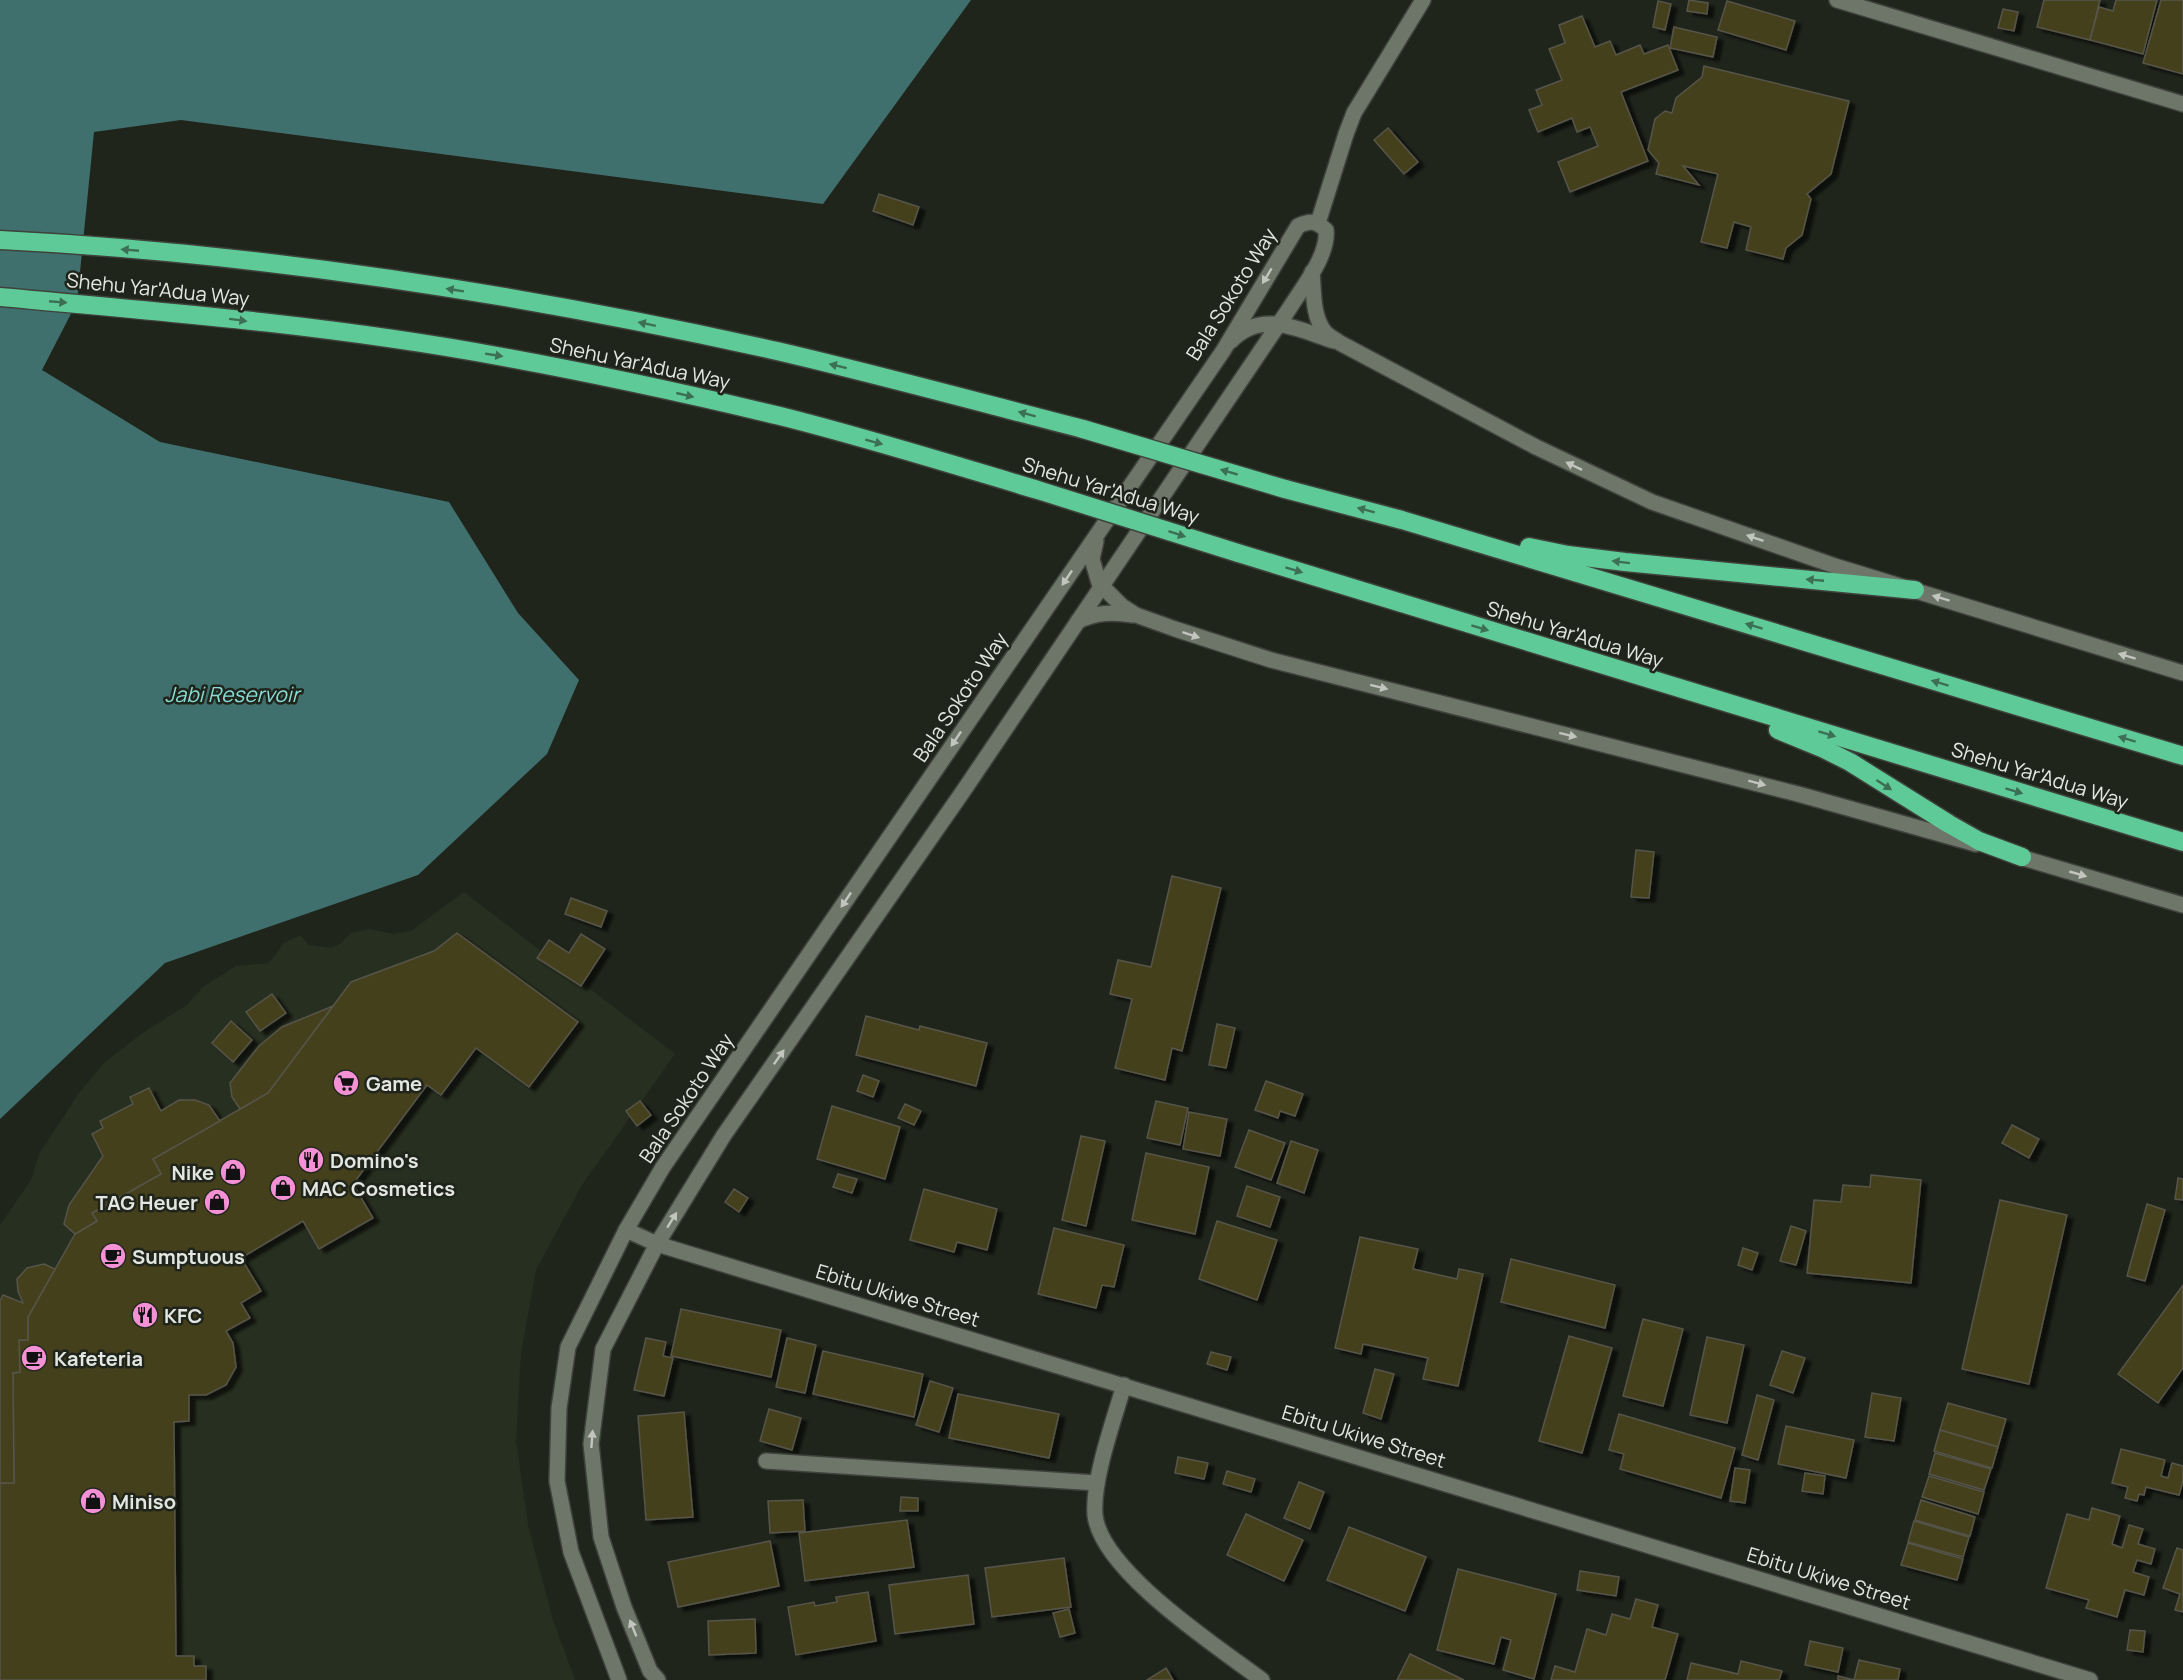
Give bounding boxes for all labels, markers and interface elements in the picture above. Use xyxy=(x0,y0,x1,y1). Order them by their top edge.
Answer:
street label: Bala Sokoto Way xyxy=(1179,222,1283,365)
one-way arrow xyxy=(120,245,139,255)
street label: Shehu Yar'Adua Way xyxy=(65,266,251,312)
one-way arrow xyxy=(1262,268,1273,284)
one-way arrow xyxy=(446,285,465,294)
one-way arrow xyxy=(49,297,68,307)
one-way arrow xyxy=(229,315,248,325)
one-way arrow xyxy=(638,318,657,328)
street label: Shehu Yar'Adua Way xyxy=(547,331,733,395)
one-way arrow xyxy=(484,351,503,360)
one-way arrow xyxy=(828,361,847,371)
one-way arrow xyxy=(675,390,694,400)
one-way arrow xyxy=(1017,409,1036,419)
one-way arrow xyxy=(865,438,883,447)
street label: Shehu Yar'Adua Way xyxy=(1019,450,1203,530)
one-way arrow xyxy=(1566,461,1583,470)
one-way arrow xyxy=(1219,467,1237,476)
one-way arrow xyxy=(1357,505,1375,514)
one-way arrow xyxy=(1168,530,1186,539)
one-way arrow xyxy=(1746,533,1764,543)
one-way arrow xyxy=(1611,557,1630,567)
one-way arrow xyxy=(1285,566,1303,575)
one-way arrow xyxy=(1062,570,1073,586)
one-way arrow xyxy=(1805,575,1824,585)
one-way arrow xyxy=(1932,593,1950,602)
street label: Shehu Yar'Adua Way xyxy=(1483,594,1667,674)
one-way arrow xyxy=(1745,621,1763,630)
one-way arrow xyxy=(1471,624,1489,633)
street label: Bala Sokoto Way xyxy=(907,626,1014,767)
one-way arrow xyxy=(1182,630,1200,640)
one-way arrow xyxy=(2118,650,2136,660)
one-way arrow xyxy=(1931,678,1949,687)
water label: Jabi Reservoir xyxy=(165,680,302,708)
one-way arrow xyxy=(1370,682,1388,692)
one-way arrow xyxy=(1559,730,1577,740)
one-way arrow xyxy=(1818,730,1836,739)
one-way arrow xyxy=(951,731,962,747)
one-way arrow xyxy=(2118,734,2136,743)
street label: Shehu Yar'Adua Way xyxy=(1948,735,2132,815)
one-way arrow xyxy=(1748,779,1766,788)
one-way arrow xyxy=(1876,779,1892,790)
one-way arrow xyxy=(2005,787,2023,796)
one-way arrow xyxy=(2069,870,2087,879)
one-way arrow xyxy=(840,891,852,907)
street label: Bala Sokoto Way xyxy=(633,1027,740,1168)
one-way arrow xyxy=(773,1049,784,1065)
supermarket icon: Game xyxy=(331,1068,361,1098)
place label: Game xyxy=(366,1070,422,1097)
restaurant icon: Domino's xyxy=(296,1145,326,1175)
place label: Domino's xyxy=(330,1147,419,1174)
shop icon: Nike xyxy=(218,1157,248,1187)
place label: Nike xyxy=(171,1159,214,1186)
shop icon: MAC Cosmetics xyxy=(268,1173,298,1203)
place label: MAC Cosmetics xyxy=(302,1175,455,1202)
shop icon: TAG Heuer xyxy=(202,1187,232,1217)
place label: TAG Heuer xyxy=(96,1189,198,1216)
one-way arrow xyxy=(666,1212,677,1228)
cafe icon: Sumptuous xyxy=(98,1241,128,1271)
place label: Sumptuous xyxy=(132,1243,245,1270)
street label: Ebitu Ukiwe Street xyxy=(813,1257,983,1333)
restaurant icon: KFC xyxy=(130,1300,160,1330)
place label: KFC xyxy=(164,1302,202,1329)
cafe icon: Kafeteria xyxy=(19,1343,49,1373)
place label: Kafeteria xyxy=(54,1345,143,1372)
street label: Ebitu Ukiwe Street xyxy=(1279,1398,1449,1474)
one-way arrow xyxy=(587,1430,597,1449)
shop icon: Miniso xyxy=(78,1486,108,1516)
place label: Miniso xyxy=(112,1488,176,1515)
street label: Ebitu Ukiwe Street xyxy=(1744,1540,1914,1616)
one-way arrow xyxy=(628,1619,637,1637)

